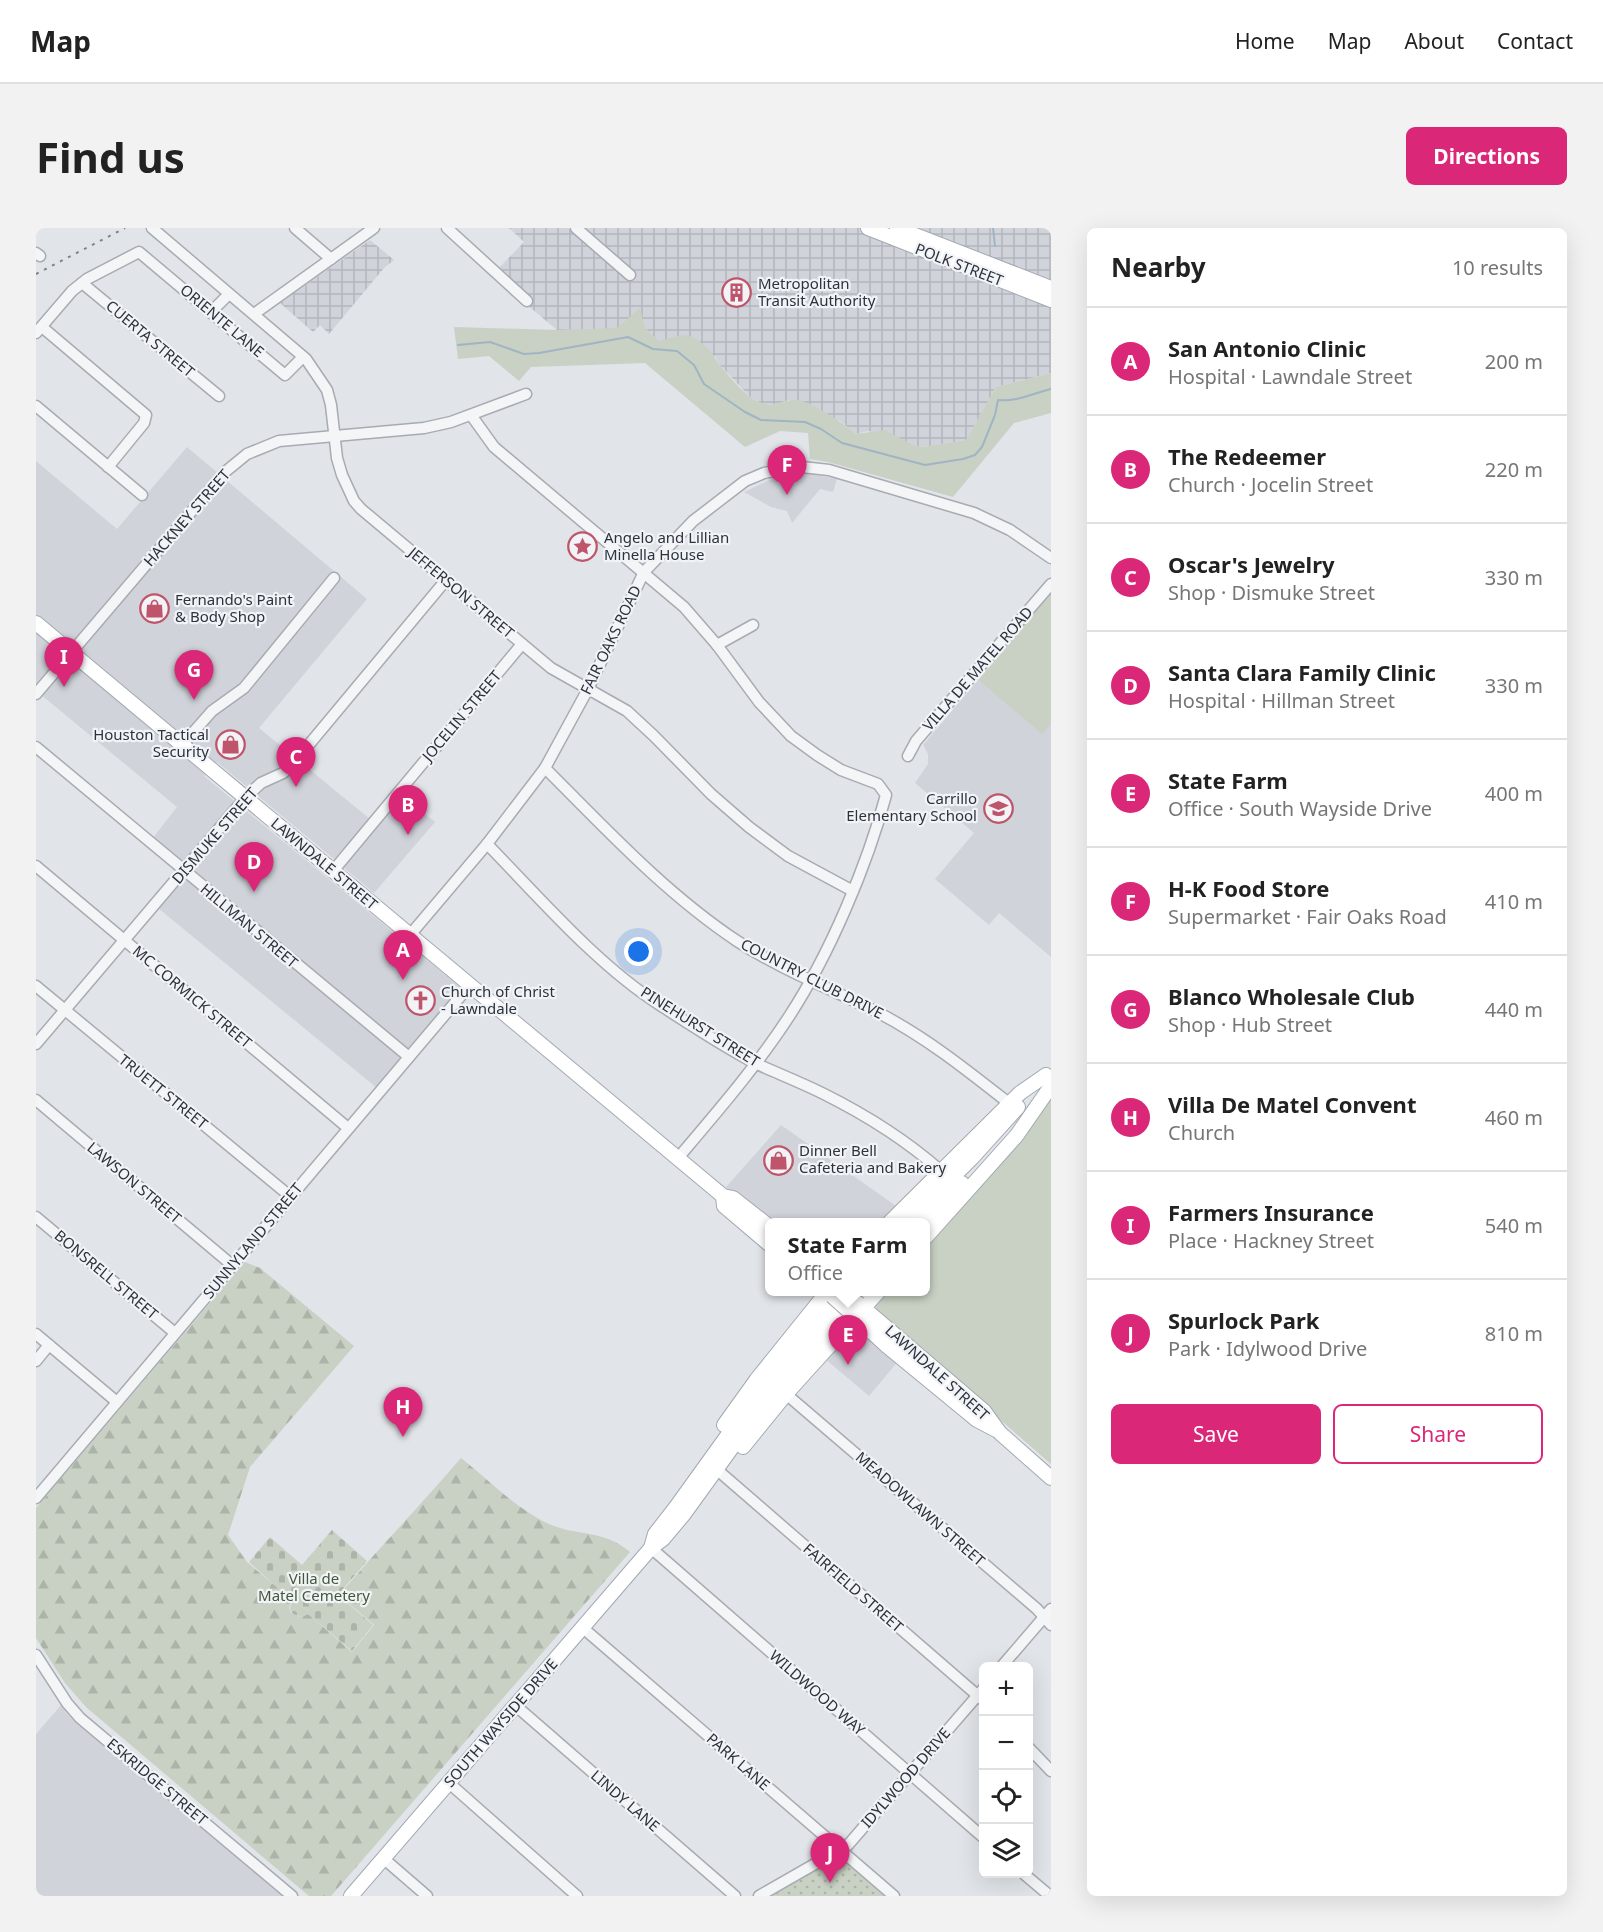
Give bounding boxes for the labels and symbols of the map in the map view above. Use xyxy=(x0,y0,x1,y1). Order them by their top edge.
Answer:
street label: POLK STREET xyxy=(912,238,1007,290)
place label: Metropolitan Transit Authority xyxy=(758,273,876,310)
building icon: Metropolitan Transit Authority xyxy=(721,277,753,309)
street label: ORIENTE LANE xyxy=(177,279,269,361)
street label: CUERTA STREET xyxy=(102,295,200,382)
pin: F xyxy=(768,446,807,495)
street label: HACKNEY STREET xyxy=(139,464,234,570)
place label: Angelo and Lillian Minella House xyxy=(604,527,729,564)
place icon: Angelo and Lillian Minella House xyxy=(567,531,599,563)
street label: JEFFERSON STREET xyxy=(403,541,519,643)
street label: FAIR OAKS ROAD xyxy=(575,582,645,697)
place label: Fernando's Paint & Body Shop xyxy=(175,589,293,626)
shop icon: Fernando's Paint & Body Shop xyxy=(138,593,170,625)
street label: VILLA DE MATEL ROAD xyxy=(918,602,1037,735)
pin: I xyxy=(45,638,84,687)
pin: G xyxy=(174,650,214,700)
street label: JOCELIN STREET xyxy=(416,665,506,767)
place label: Houston Tactical Security xyxy=(93,724,209,761)
shop icon: Houston Tactical Security xyxy=(214,728,246,760)
pin: C xyxy=(276,738,316,787)
street label: DISMUKE STREET xyxy=(168,784,262,888)
pin: B xyxy=(388,786,428,835)
place label: Carrillo Elementary School xyxy=(846,788,977,825)
school or university icon: Carrillo Elementary School xyxy=(982,792,1014,824)
street label: LAWNDALE STREET xyxy=(267,813,383,914)
pin: D xyxy=(234,842,274,892)
street label: HILLMAN STREET xyxy=(197,879,303,972)
pin: A xyxy=(384,930,422,980)
street label: COUNTRY CLUB DRIVE xyxy=(738,933,887,1023)
your location xyxy=(624,937,653,966)
street label: MC CORMICK STREET xyxy=(129,941,257,1052)
place label: Church of Christ - Lawndale xyxy=(441,981,555,1018)
street label: PINEHURST STREET xyxy=(637,981,764,1071)
church icon: Church of Christ - Lawndale xyxy=(404,985,436,1017)
street label: TRUETT STREET xyxy=(115,1049,213,1134)
street label: LAWSON STREET xyxy=(83,1137,186,1228)
place label: Dinner Bell Cafeteria and Bakery xyxy=(799,1140,946,1177)
shop icon: Dinner Bell Cafeteria and Bakery xyxy=(762,1144,794,1176)
street label: SUNNYLAND STREET xyxy=(198,1178,307,1302)
street label: BONSRELL STREET xyxy=(51,1225,163,1324)
pin: E xyxy=(828,1316,868,1365)
street label: LAWNDALE STREET xyxy=(881,1320,994,1425)
pin: H xyxy=(384,1388,422,1437)
street label: MEADOWLAWN STREET xyxy=(852,1447,990,1570)
street label: FAIRFIELD STREET xyxy=(799,1538,908,1637)
park label: Villa de Matel Cemetery xyxy=(258,1568,370,1605)
street label: WILDWOOD WAY xyxy=(766,1645,870,1740)
street label: SOUTH WAYSIDE DRIVE xyxy=(439,1654,562,1791)
street label: IDYLWOOD DRIVE xyxy=(856,1723,954,1832)
street label: PARK LANE xyxy=(703,1728,775,1794)
street label: ESKRIDGE STREET xyxy=(103,1733,213,1830)
street label: LINDY LANE xyxy=(587,1765,664,1836)
pin: J xyxy=(810,1834,850,1883)

